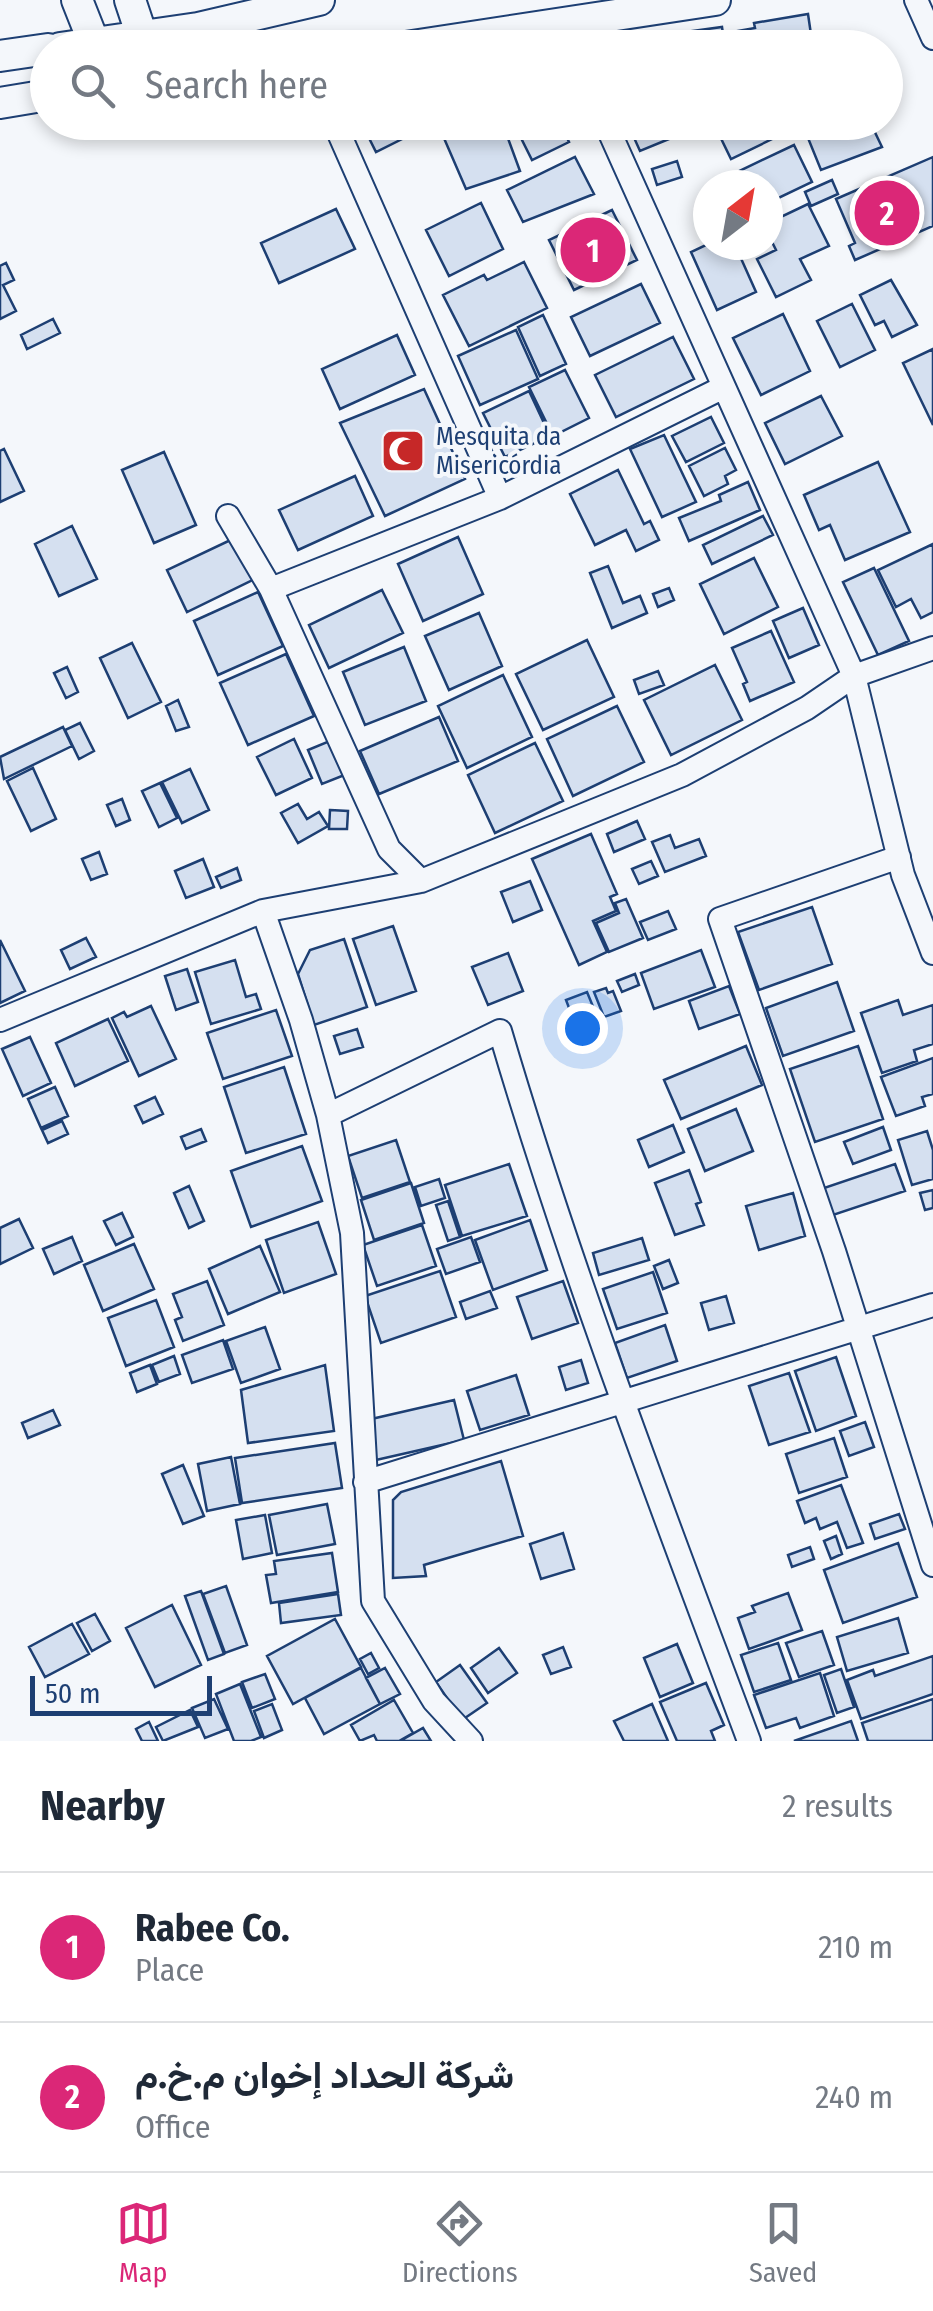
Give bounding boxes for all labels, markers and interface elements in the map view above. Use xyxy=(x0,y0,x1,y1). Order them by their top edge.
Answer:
search box xyxy=(30,30,903,140)
icon: search xyxy=(65,58,120,113)
text: Search here xyxy=(145,62,328,108)
north arrow xyxy=(693,170,783,260)
pin: 2 xyxy=(854,176,920,250)
pin: 1 xyxy=(560,212,626,288)
place label: Mesquita da Misericórdia xyxy=(436,422,561,481)
mosque icon: Mesquita da Misericórdia xyxy=(380,428,426,474)
your location xyxy=(557,1003,608,1054)
scale bar xyxy=(30,1671,212,1716)
text: 50 m xyxy=(45,1677,101,1710)
text: Nearby xyxy=(40,1781,165,1831)
text: 2 results xyxy=(782,1787,893,1825)
text: Rabee Co. xyxy=(135,1905,290,1951)
text: 1 xyxy=(66,1928,79,1966)
text: 210 m xyxy=(818,1928,893,1966)
text: Place xyxy=(135,1951,204,1989)
text: شركة الحداد إخوان م.خ.م xyxy=(135,2052,514,2098)
text: 2 xyxy=(65,2078,80,2116)
text: 240 m xyxy=(815,2078,893,2116)
text: Office xyxy=(135,2108,211,2146)
tab: Map xyxy=(116,2196,171,2289)
tab: Directions xyxy=(402,2196,518,2289)
tab: Saved xyxy=(749,2196,817,2289)

